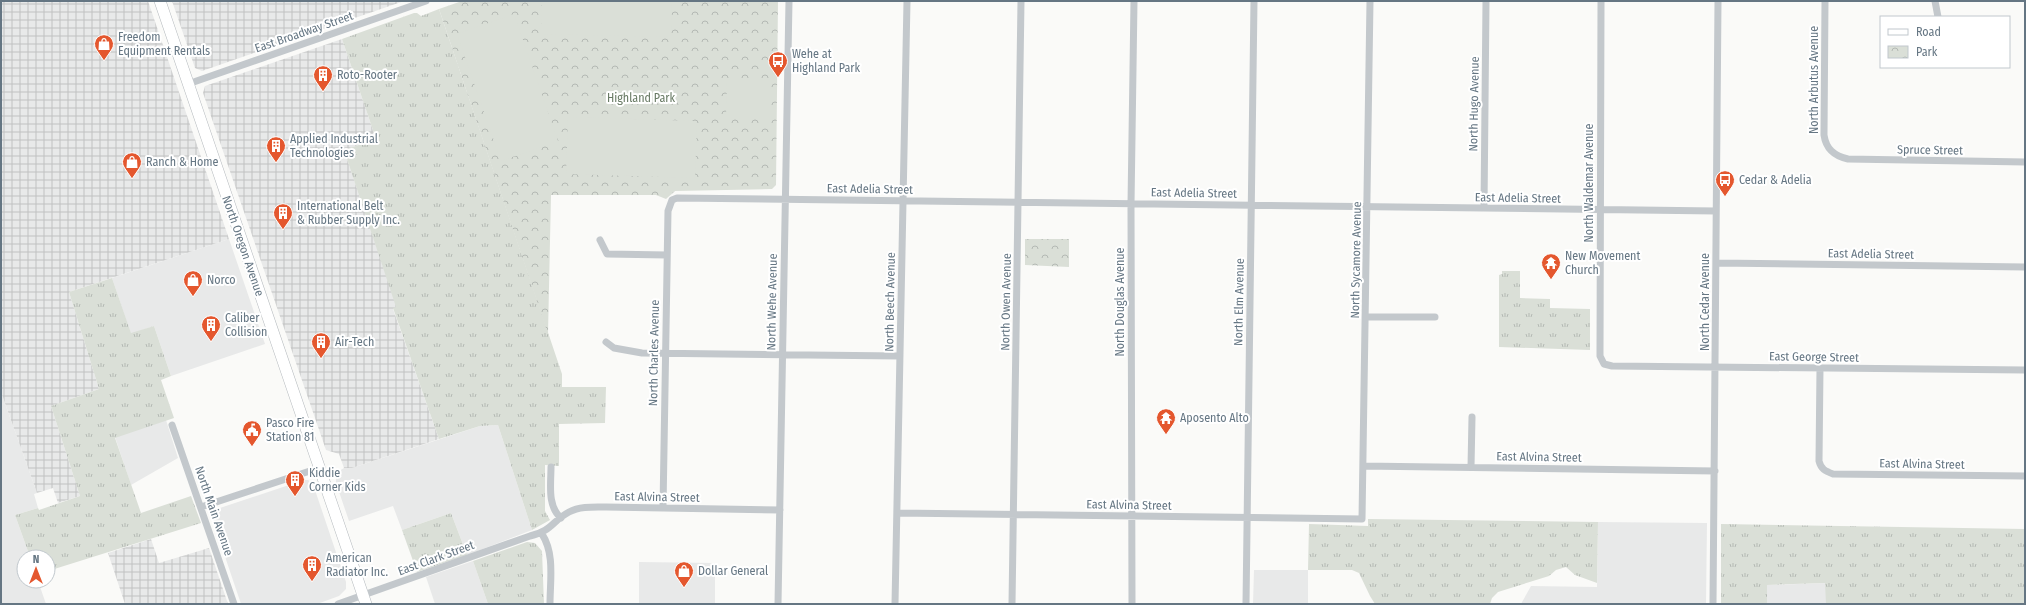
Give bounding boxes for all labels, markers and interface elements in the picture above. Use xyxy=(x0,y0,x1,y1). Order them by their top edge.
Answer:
street label: East Broadway Street xyxy=(253,9,355,55)
legend xyxy=(1880,16,2010,68)
text: Road xyxy=(1916,25,1941,39)
street label: North Arbutus Avenue xyxy=(1807,26,1821,134)
place label: Freedom Equipment Rentals xyxy=(118,30,210,58)
shop icon: Freedom Equipment Rentals xyxy=(93,33,115,61)
text: Park xyxy=(1916,45,1938,59)
place label: Wehe at Highland Park xyxy=(792,47,861,75)
bus stop icon: Wehe at Highland Park xyxy=(767,50,789,78)
street label: North Hugo Avenue xyxy=(1466,56,1482,152)
building icon: Roto-Rooter xyxy=(312,64,334,92)
place label: Roto-Rooter xyxy=(337,68,398,82)
park label: Highland Park xyxy=(607,91,675,105)
street label: North Waldemar Avenue xyxy=(1582,123,1596,242)
place label: Applied Industrial Technologies xyxy=(290,132,378,160)
building icon: Applied Industrial Technologies xyxy=(265,135,287,163)
street label: Spruce Street xyxy=(1897,142,1963,158)
shop icon: Ranch & Home xyxy=(121,151,143,179)
place label: Ranch & Home xyxy=(146,155,219,169)
bus stop icon: Cedar & Adelia xyxy=(1714,169,1736,197)
place label: Cedar & Adelia xyxy=(1739,173,1812,187)
street label: East Adelia Street xyxy=(827,181,913,197)
street label: East Adelia Street xyxy=(1151,185,1237,201)
street label: East Adelia Street xyxy=(1475,190,1561,206)
street label: North Oregon Avenue xyxy=(219,194,267,298)
place label: International Belt & Rubber Supply Inc. xyxy=(297,199,400,227)
street label: North Sycamore Avenue xyxy=(1348,201,1364,319)
building icon: International Belt & Rubber Supply Inc. xyxy=(272,202,294,230)
street label: East Adelia Street xyxy=(1828,246,1914,262)
street label: North Douglas Avenue xyxy=(1113,247,1127,356)
place label: New Movement Church xyxy=(1565,249,1640,277)
street label: North Beech Avenue xyxy=(882,252,898,352)
temple icon: New Movement Church xyxy=(1540,252,1562,280)
street label: North Wehe Avenue xyxy=(764,253,780,351)
street label: North Owen Avenue xyxy=(998,253,1014,351)
street label: North Cedar Avenue xyxy=(1698,253,1712,351)
street label: North Elm Avenue xyxy=(1231,258,1247,346)
shop icon: Norco xyxy=(182,269,204,297)
place label: Norco xyxy=(207,273,236,287)
street label: North Charles Avenue xyxy=(646,300,662,406)
place label: Caliber Collision xyxy=(225,311,267,339)
building icon: Caliber Collision xyxy=(200,314,222,342)
building icon: Air-Tech xyxy=(310,331,332,359)
place label: Air-Tech xyxy=(335,335,374,349)
street label: East George Street xyxy=(1769,349,1859,365)
temple icon: Aposento Alto xyxy=(1155,407,1177,435)
place label: Aposento Alto xyxy=(1180,411,1249,425)
place label: Pasco Fire Station 81 xyxy=(266,416,314,444)
public building icon: Pasco Fire Station 81 xyxy=(241,419,263,447)
street label: East Alvina Street xyxy=(1496,449,1582,465)
street label: East Alvina Street xyxy=(1879,456,1965,472)
street label: North Main Avenue xyxy=(192,465,236,558)
place label: Kiddie Corner Kids xyxy=(309,466,366,494)
building icon: Kiddie Corner Kids xyxy=(284,469,306,497)
street label: East Alvina Street xyxy=(614,489,700,505)
street label: East Alvina Street xyxy=(1086,497,1172,513)
street label: East Clark Street xyxy=(396,538,476,578)
north arrow xyxy=(16,549,56,589)
place label: American Radiator Inc. xyxy=(326,551,388,579)
text: N xyxy=(33,553,39,566)
building icon: American Radiator Inc. xyxy=(301,554,323,582)
shop icon: Dollar General xyxy=(673,560,695,588)
place label: Dollar General xyxy=(698,564,768,578)

